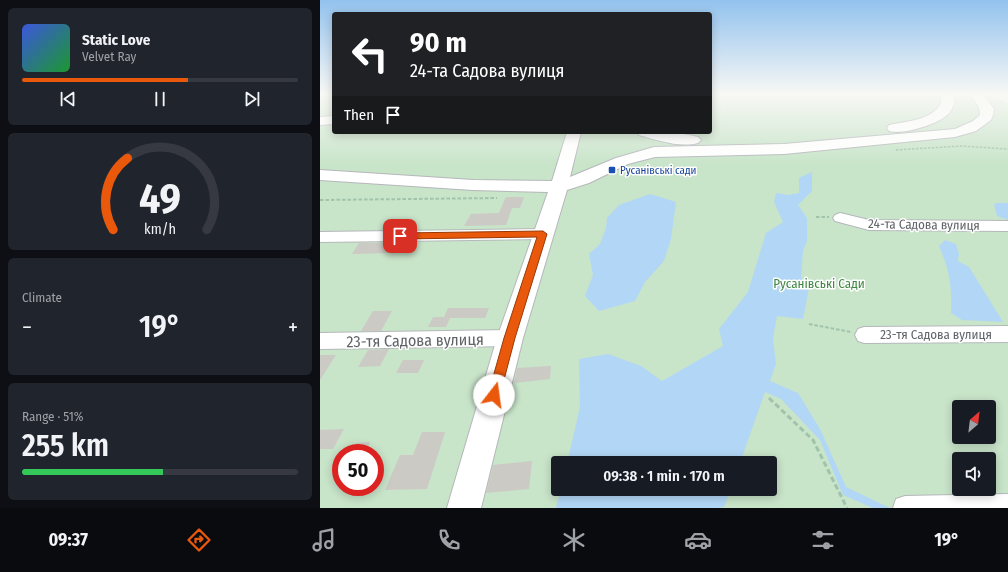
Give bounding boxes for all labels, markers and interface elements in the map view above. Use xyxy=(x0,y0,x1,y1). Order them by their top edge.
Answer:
text: 90 m xyxy=(410,26,467,59)
icon: left xyxy=(344,28,396,80)
text: Static Love xyxy=(82,31,150,49)
text: Velvet Ray xyxy=(82,49,136,64)
text: 24-та Садова вулиця xyxy=(410,60,565,82)
icon: previous xyxy=(57,88,79,110)
icon: pause xyxy=(149,88,171,110)
icon: next xyxy=(241,88,263,110)
icon: arrive xyxy=(382,104,404,126)
text: Then xyxy=(344,106,374,124)
place label: Русанівські сади xyxy=(620,164,697,177)
marker: Русанівські сади xyxy=(607,165,617,175)
text: 49 xyxy=(139,173,181,223)
street label: 24-та Садова вулиця xyxy=(868,216,980,233)
pin xyxy=(383,219,417,253)
text: km/h xyxy=(144,220,176,237)
icon: arrive xyxy=(389,225,411,247)
park label: Русанівські Сади xyxy=(773,276,865,291)
text: Climate xyxy=(22,290,62,305)
text: 19° xyxy=(139,309,181,345)
text: − xyxy=(22,314,32,341)
text: + xyxy=(288,314,298,341)
street label: 23-тя Садова вулиця xyxy=(880,327,992,342)
street label: 23-тя Садова вулиця xyxy=(346,330,484,351)
position arrow xyxy=(473,374,515,416)
north arrow xyxy=(952,400,996,444)
map controls xyxy=(952,400,996,496)
text: Range · 51% xyxy=(22,409,84,424)
text: 255 km xyxy=(22,428,109,464)
speed limit sign: 50 xyxy=(332,444,384,496)
button: sound xyxy=(952,452,996,496)
text: 09:38 · 1 min · 170 m xyxy=(603,467,725,485)
icon: directions xyxy=(185,526,213,554)
icon: music xyxy=(310,526,338,554)
icon: phone xyxy=(435,526,463,554)
icon: climate xyxy=(560,526,588,554)
icon: car xyxy=(684,526,712,554)
icon: filters xyxy=(809,526,837,554)
text: 09:37 xyxy=(48,529,88,551)
text: 19° xyxy=(934,529,960,551)

